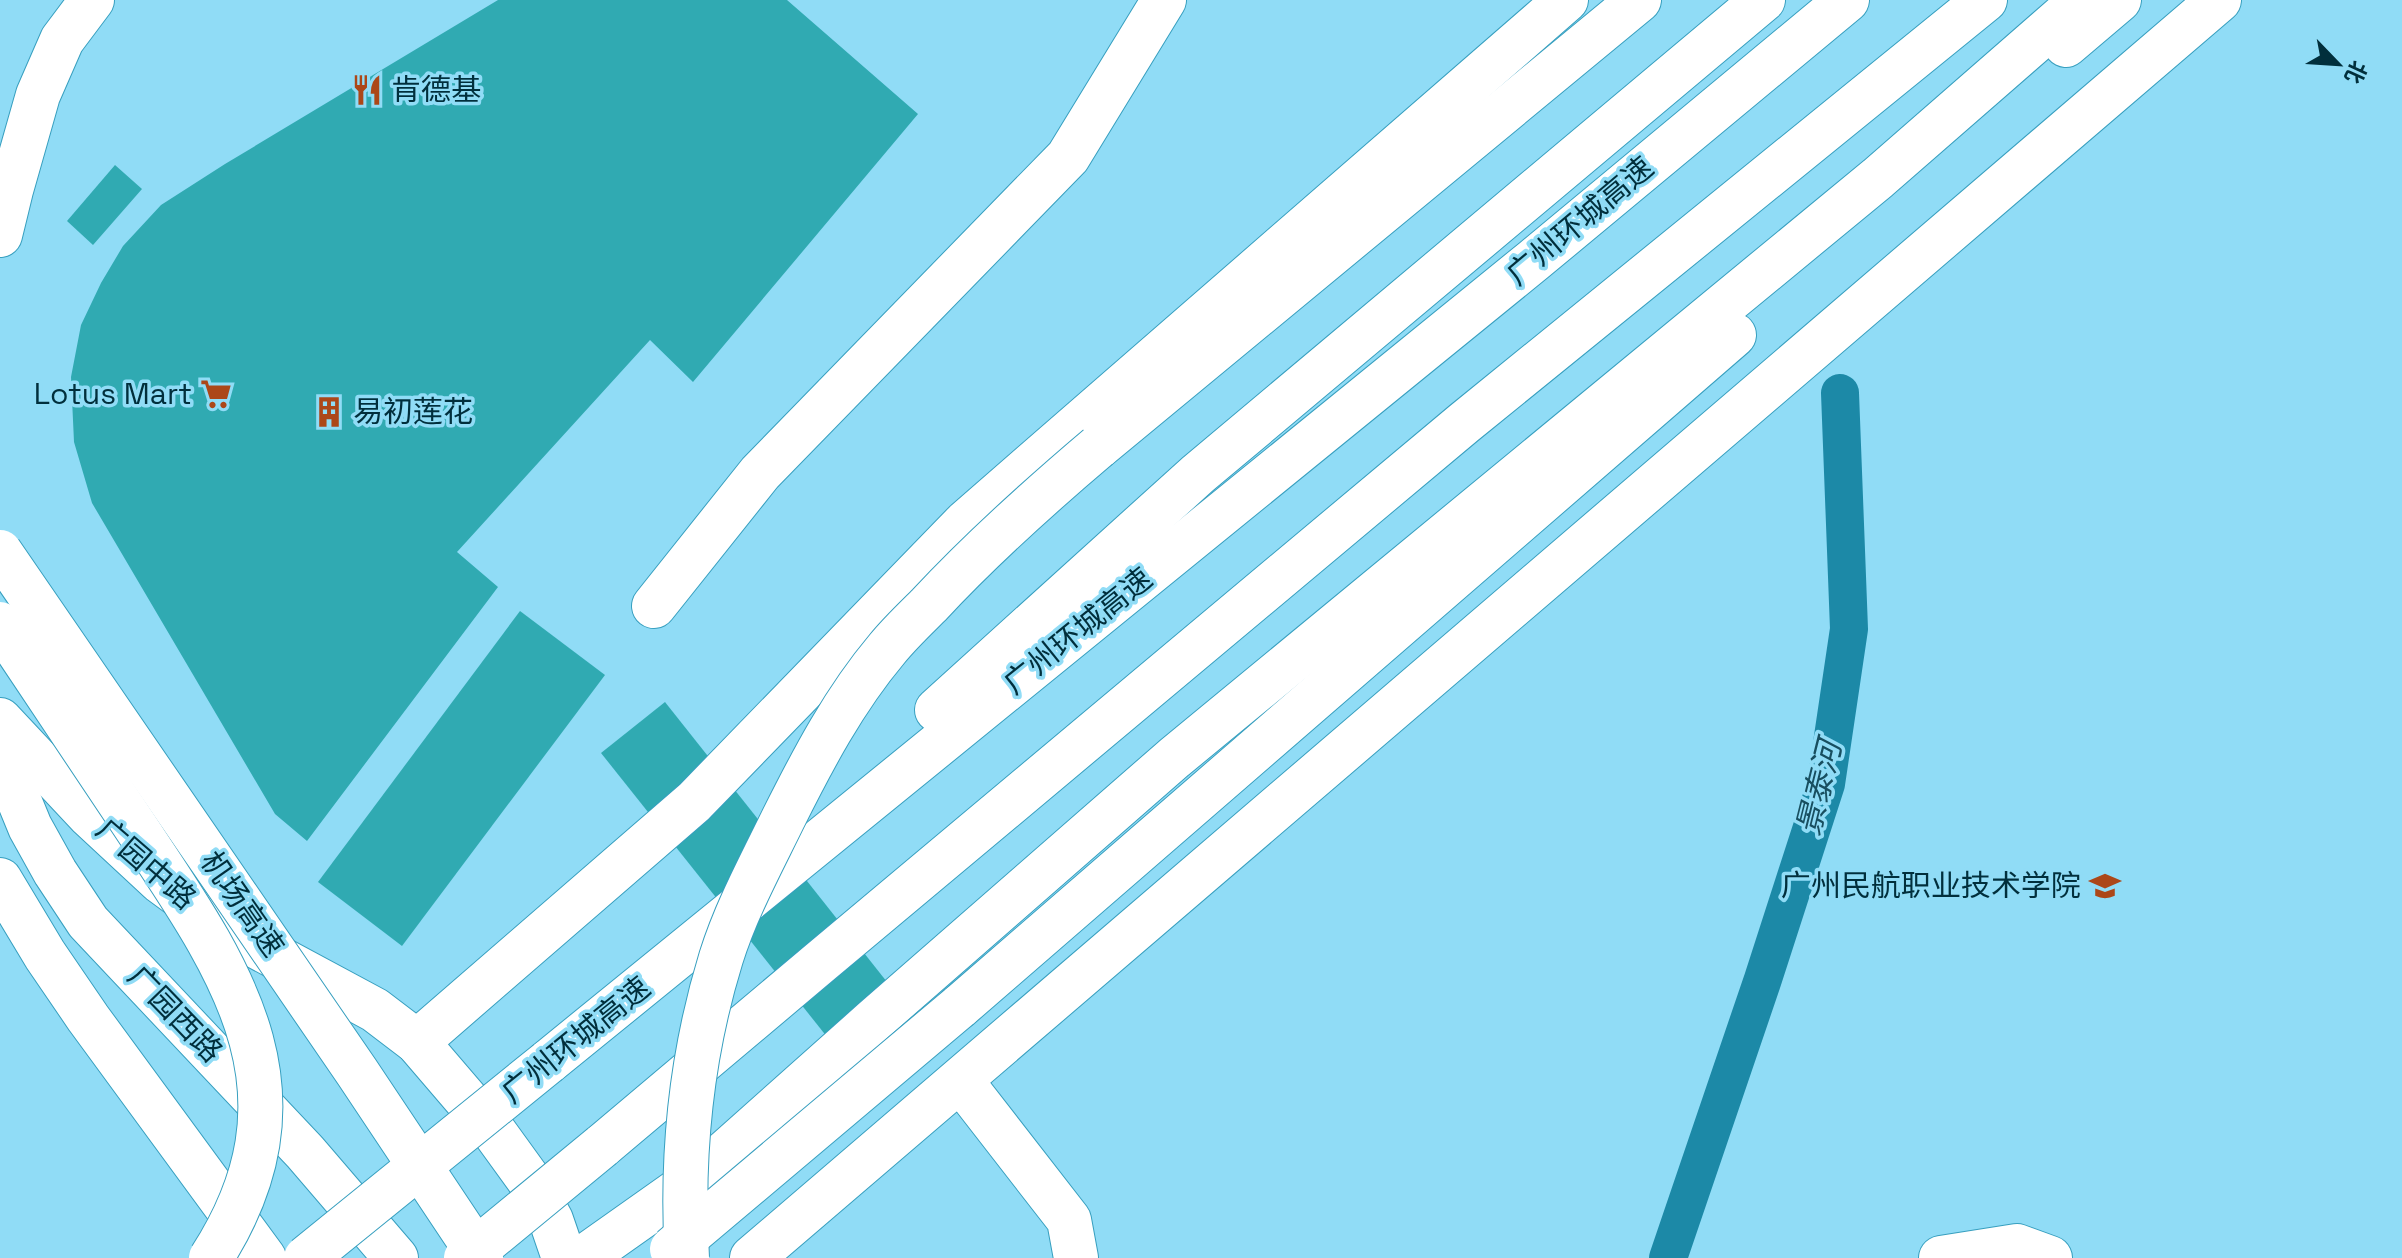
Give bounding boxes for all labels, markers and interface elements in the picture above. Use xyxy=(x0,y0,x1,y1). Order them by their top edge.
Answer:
north arrow xyxy=(2298,24,2378,104)
text: 北 xyxy=(2339,57,2373,88)
place label: 肯德基 xyxy=(391,70,481,109)
restaurant icon: 肯德基 xyxy=(350,73,384,107)
street label: 广州环城高速 xyxy=(1498,148,1661,293)
place label: Lotus Mart xyxy=(34,374,192,413)
supermarket icon: Lotus Mart xyxy=(199,377,233,411)
place label: 易初莲花 xyxy=(353,392,473,431)
building icon: 易初莲花 xyxy=(312,395,346,429)
street label: 广州环城高速 xyxy=(995,559,1160,702)
water label: 景泰河 xyxy=(1788,731,1851,839)
street label: 广园中路 xyxy=(88,810,204,918)
street label: 机场高速 xyxy=(192,843,293,964)
place label: 广州民航职业技术学院 xyxy=(1781,866,2081,905)
school or university icon: 广州民航职业技术学院 xyxy=(2088,869,2122,903)
street label: 广园西路 xyxy=(120,957,231,1070)
street label: 广州环城高速 xyxy=(493,968,658,1111)

